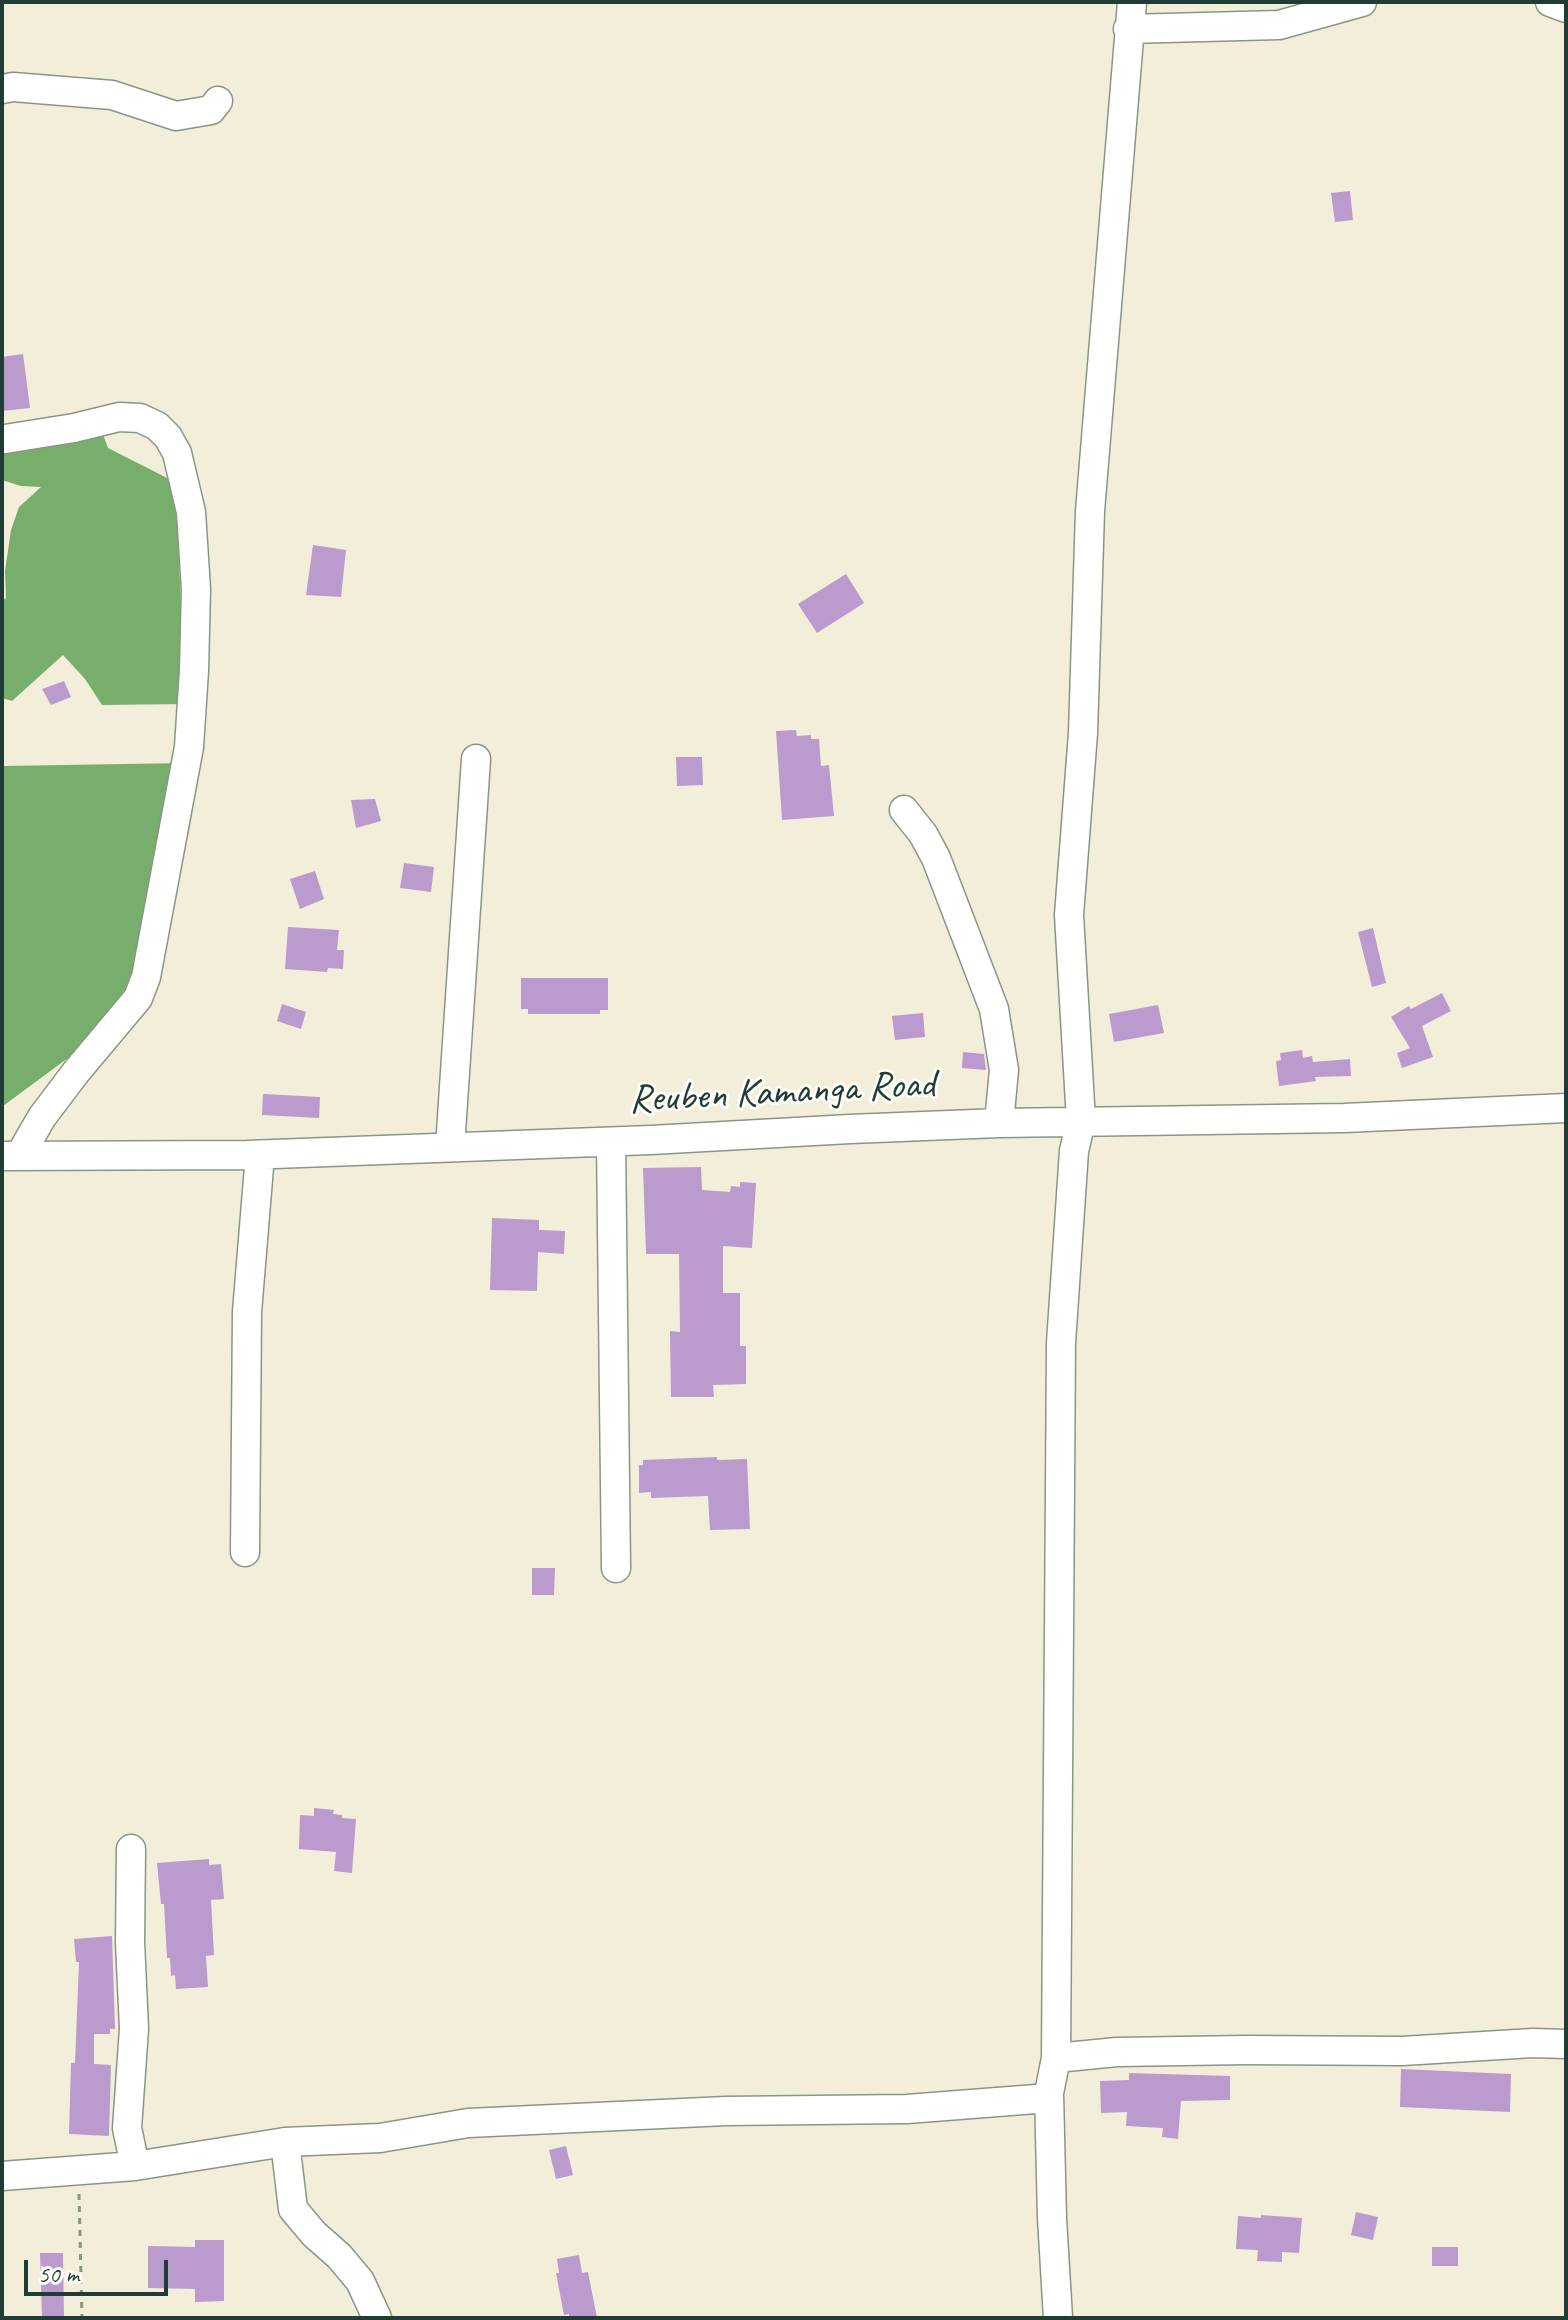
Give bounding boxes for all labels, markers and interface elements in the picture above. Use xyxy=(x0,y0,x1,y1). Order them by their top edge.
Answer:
street label: Reuben Kamanga Road xyxy=(628,1061,936,1125)
scale bar xyxy=(28,2244,172,2294)
text: 50 m xyxy=(38,2259,79,2289)

